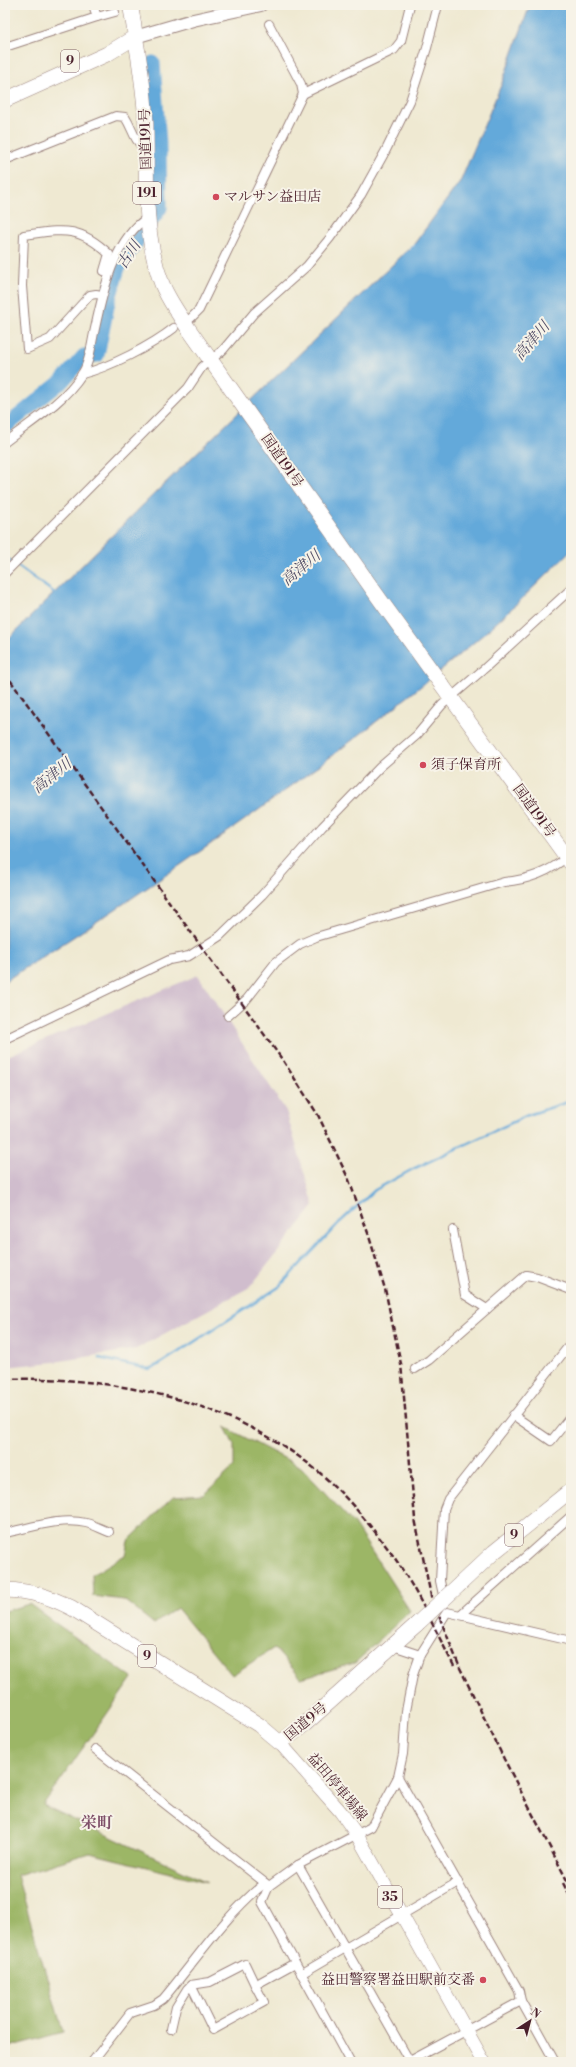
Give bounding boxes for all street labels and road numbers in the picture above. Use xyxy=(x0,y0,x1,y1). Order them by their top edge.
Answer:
road number: 9 xyxy=(61,50,79,72)
street label: 国道191号 xyxy=(136,108,156,170)
road number: 191 xyxy=(133,182,161,204)
street label: 国道191号 xyxy=(257,431,307,491)
street label: 国道191号 xyxy=(509,781,559,841)
road number: 9 xyxy=(505,1524,523,1546)
road number: 9 xyxy=(138,1645,156,1667)
street label: 国道9号 xyxy=(281,1699,331,1745)
street label: 益田停車場線 xyxy=(303,1749,371,1825)
road number: 35 xyxy=(378,1886,402,1908)

